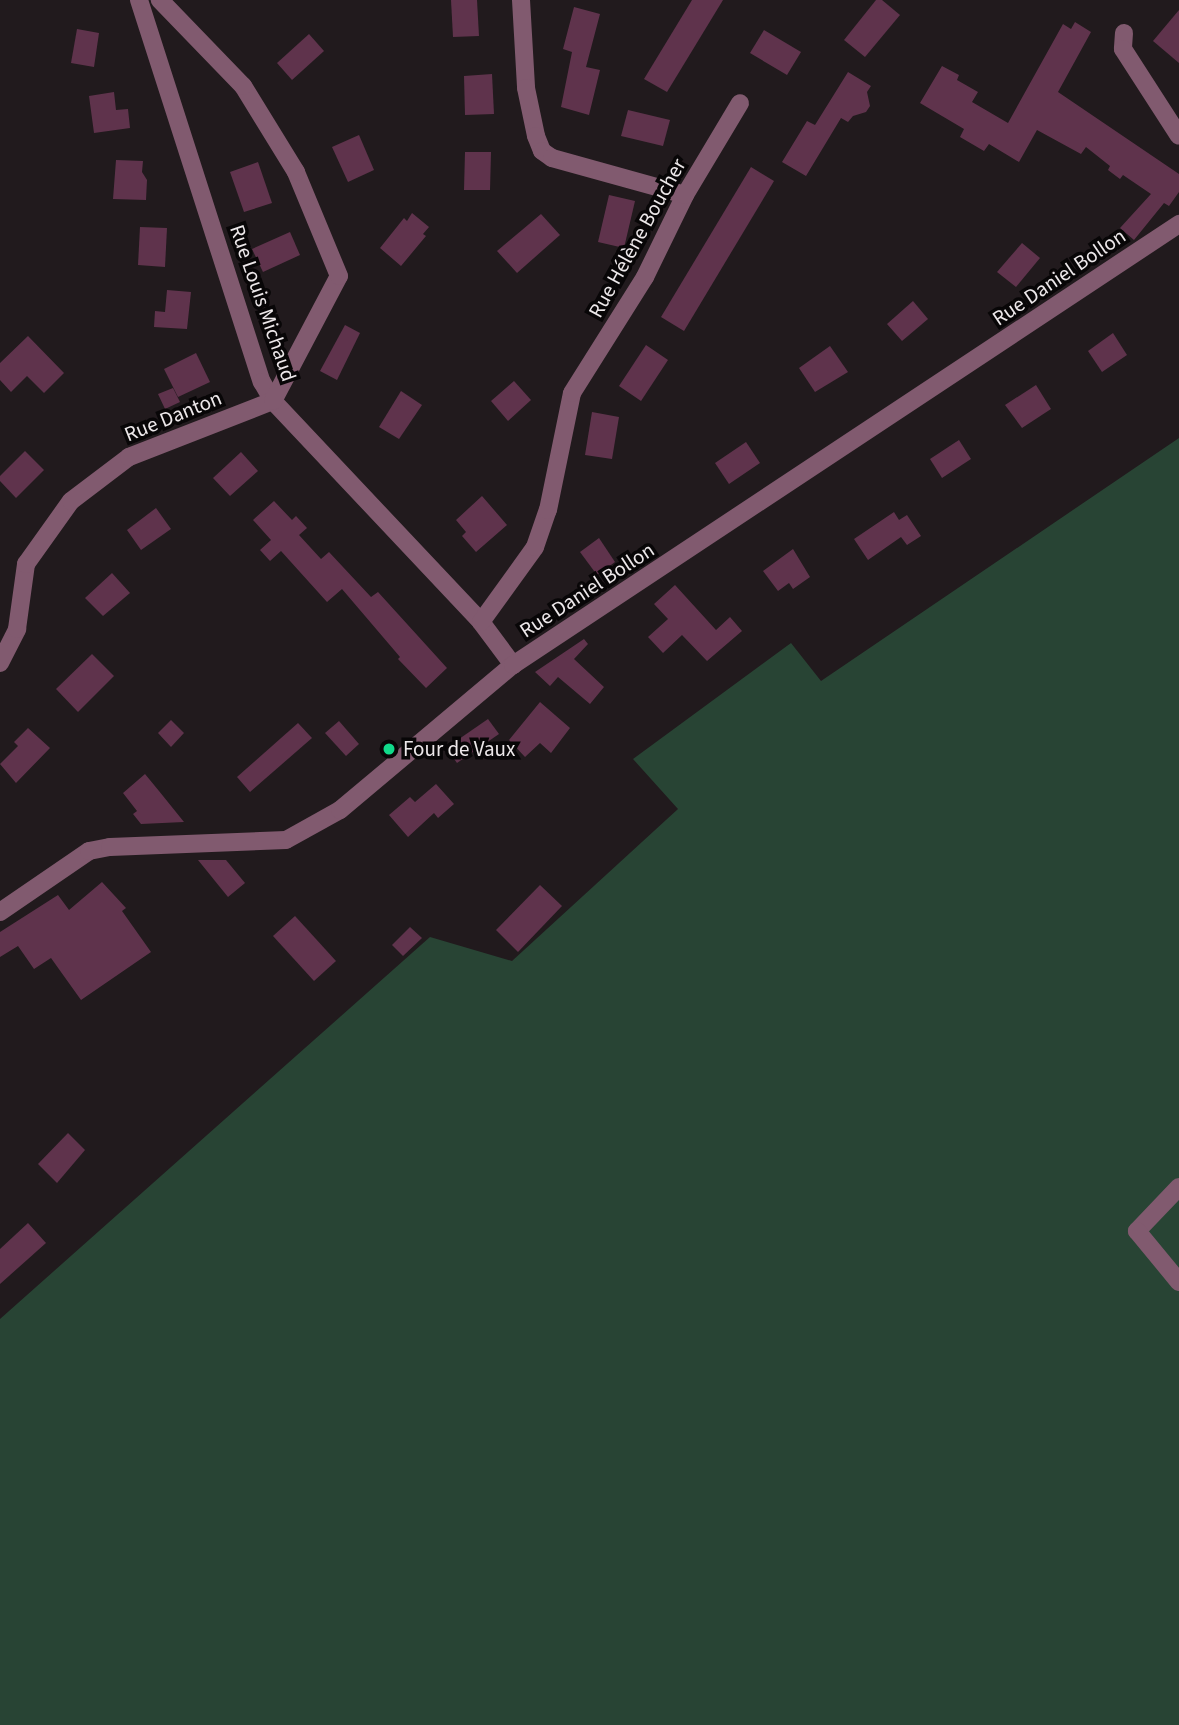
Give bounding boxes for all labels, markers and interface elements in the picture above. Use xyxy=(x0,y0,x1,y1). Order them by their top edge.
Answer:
street label: Rue Hélène Boucher xyxy=(583,154,691,322)
street label: Rue Louis Michaud xyxy=(224,221,302,385)
street label: Rue Daniel Bollon xyxy=(988,223,1130,331)
street label: Rue Danton xyxy=(121,385,225,447)
street label: Rue Daniel Bollon xyxy=(515,537,659,643)
place label: Four de Vaux xyxy=(403,736,515,762)
marker: Four de Vaux xyxy=(381,741,397,757)

